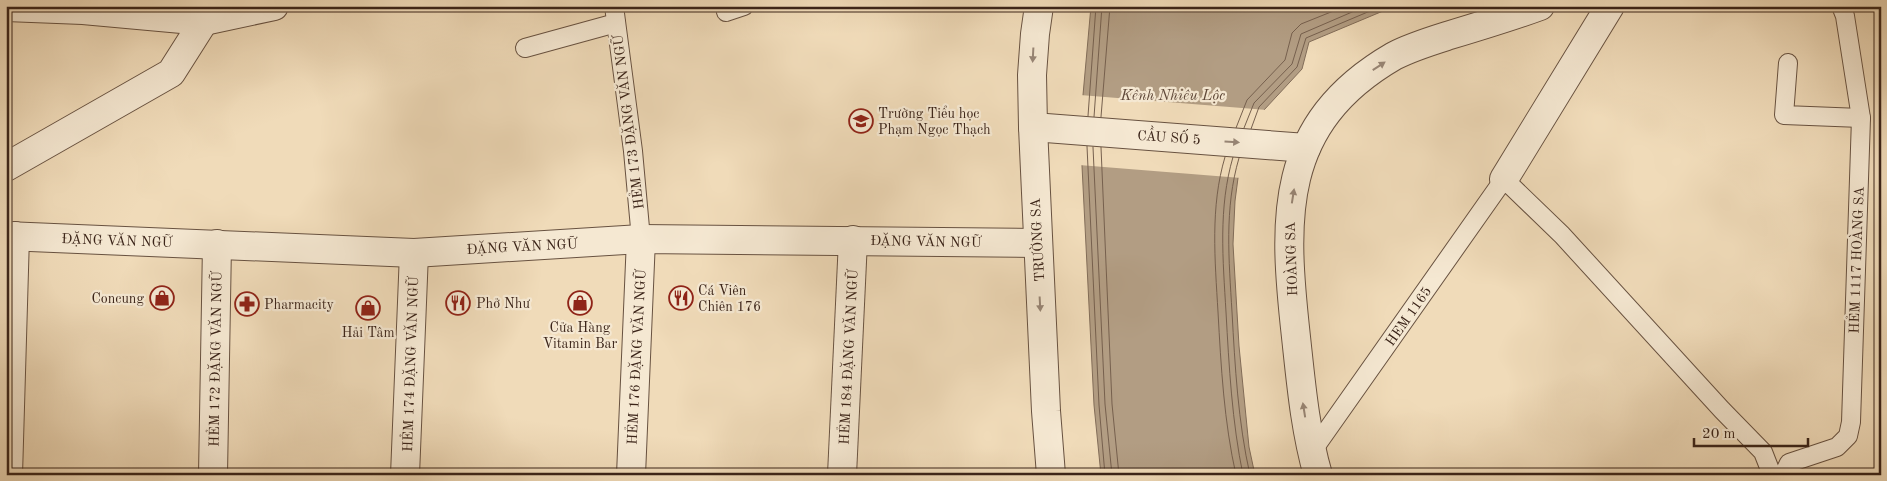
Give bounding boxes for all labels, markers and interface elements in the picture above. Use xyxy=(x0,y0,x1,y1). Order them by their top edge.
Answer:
street label: HẺM 173 ĐẶNG VĂN NGỮ xyxy=(607,34,647,211)
one-way arrow xyxy=(1029,47,1037,63)
one-way arrow xyxy=(1373,61,1386,70)
water label: Kênh Nhiêu Lộc xyxy=(1120,89,1225,104)
place label: Trường Tiểu học Phạm Ngọc Thạch xyxy=(878,105,991,137)
school or university icon: Trường Tiểu học Phạm Ngọc Thạch xyxy=(848,108,874,134)
street label: CẦU SỐ 5 xyxy=(1137,123,1202,147)
one-way arrow xyxy=(1224,138,1240,146)
street label: HẺM 1117 HOÀNG SA xyxy=(1843,186,1867,334)
one-way arrow xyxy=(1289,188,1297,204)
street label: TRƯỜNG SA xyxy=(1025,197,1047,282)
street label: HOÀNG SA xyxy=(1281,221,1300,297)
street label: ĐẶNG VĂN NGỮ xyxy=(61,229,173,250)
street label: ĐẶNG VĂN NGỮ xyxy=(870,231,982,250)
street label: ĐẶNG VĂN NGỮ xyxy=(466,234,578,257)
street label: HẺM 176 ĐẶNG VĂN NGỮ xyxy=(621,269,649,445)
street label: HẺM 184 ĐẶNG VĂN NGỮ xyxy=(833,269,861,445)
street label: HẺM 172 ĐẶNG VĂN NGỮ xyxy=(203,271,225,447)
street label: HẺM 174 ĐẶNG VĂN NGỮ xyxy=(397,276,421,452)
place label: Cá Viên Chiên 176 xyxy=(698,284,761,314)
street label: HEM 1165 xyxy=(1383,284,1434,349)
shop icon: Concung xyxy=(149,285,175,311)
restaurant icon: Cá Viên Chiên 176 xyxy=(668,285,694,311)
restaurant icon: Phở Như xyxy=(445,290,471,316)
shop icon: Cửa Hàng Vitamin Bar xyxy=(567,290,593,316)
pharmacy icon: Pharmacity xyxy=(234,291,260,317)
place label: Concung xyxy=(91,292,144,306)
shop icon: Hải Tâm xyxy=(355,295,381,321)
place label: Phở Như xyxy=(476,297,530,311)
one-way arrow xyxy=(1037,297,1045,313)
place label: Pharmacity xyxy=(264,298,335,312)
place label: Cửa Hàng Vitamin Bar xyxy=(543,321,617,351)
place label: Hải Tâm xyxy=(341,326,395,340)
one-way arrow xyxy=(1300,402,1308,418)
scale bar xyxy=(1694,416,1808,448)
text: 20 m xyxy=(1702,427,1736,442)

